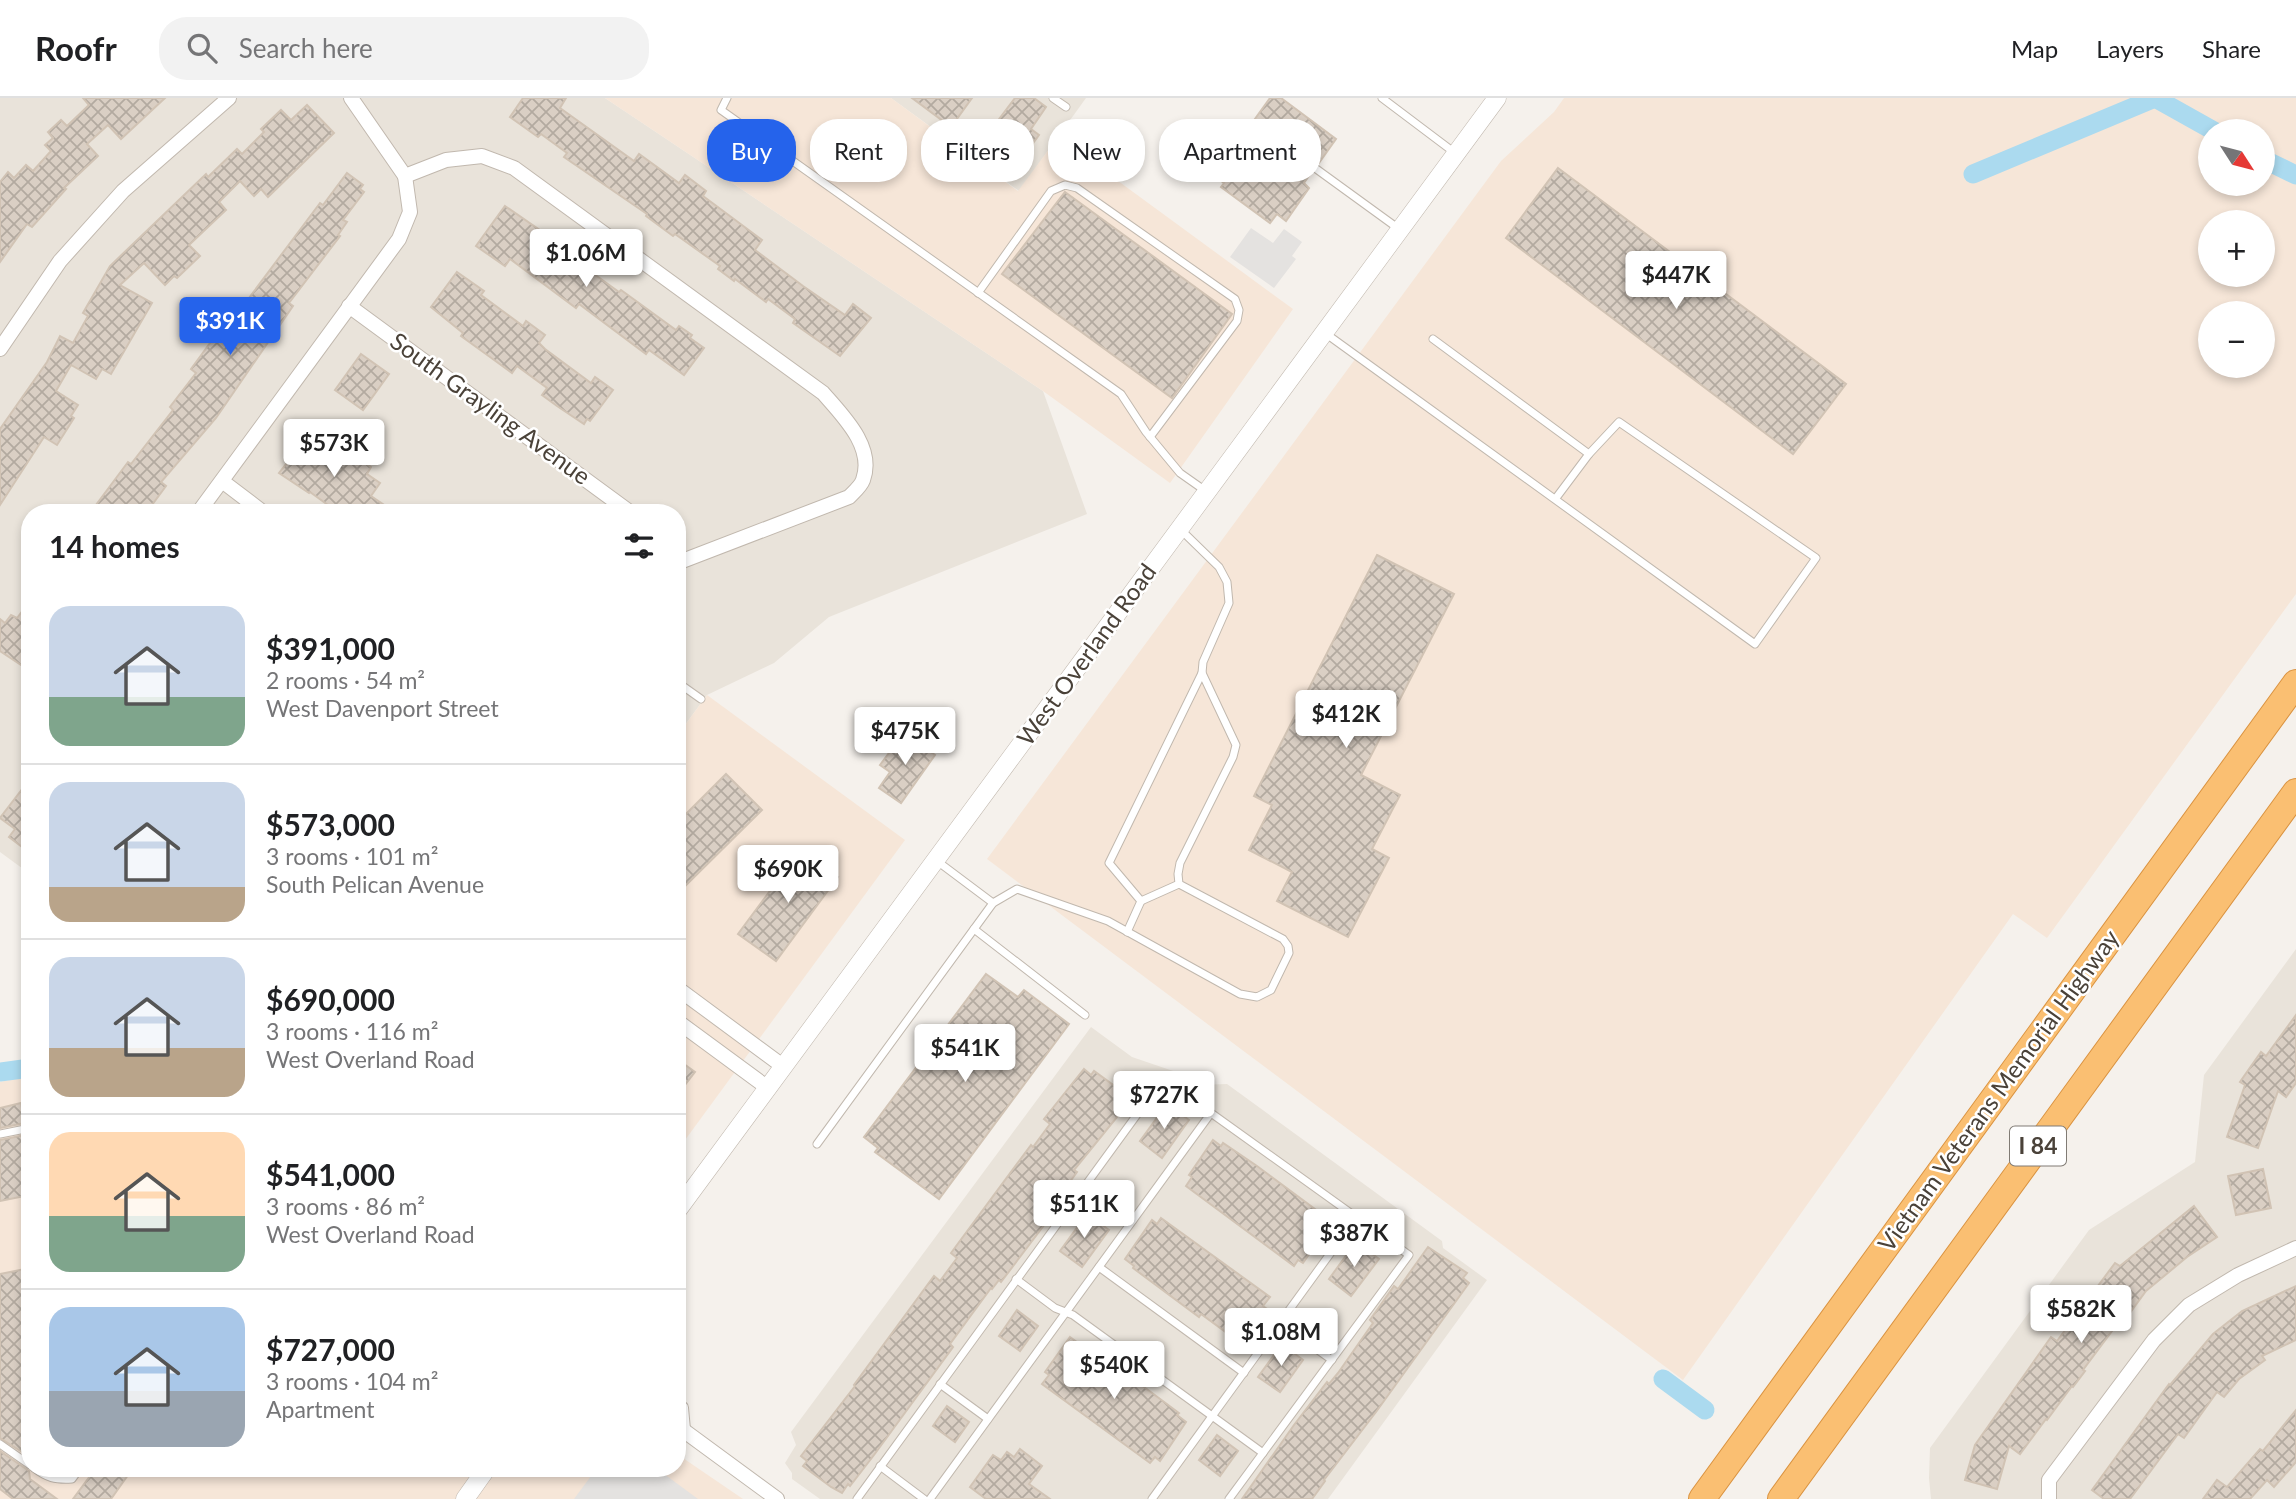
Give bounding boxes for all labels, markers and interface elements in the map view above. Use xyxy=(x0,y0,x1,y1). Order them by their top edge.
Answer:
search box xyxy=(159,17,649,80)
text: Roofr xyxy=(35,28,117,68)
icon: search xyxy=(183,29,221,67)
text: Search here xyxy=(239,32,373,64)
text: Map xyxy=(2011,34,2058,63)
text: Layers xyxy=(2096,34,2164,63)
text: Share xyxy=(2202,34,2261,63)
chip: Buy xyxy=(707,119,796,182)
chip: Rent xyxy=(810,119,907,182)
chip: Filters xyxy=(921,119,1034,182)
chip: New xyxy=(1048,119,1145,182)
chip: Apartment xyxy=(1159,119,1321,182)
north arrow xyxy=(2198,119,2275,196)
map controls xyxy=(2198,119,2275,378)
button: + xyxy=(2198,210,2275,287)
pin: $1.06M xyxy=(529,230,643,289)
text: $1.06M xyxy=(546,238,626,266)
pin: $447K xyxy=(1627,252,1725,311)
text: $447K xyxy=(1641,260,1711,288)
pin: $391K xyxy=(181,298,279,357)
button: − xyxy=(2198,301,2275,378)
text: $391K xyxy=(195,306,265,334)
street label: South Grayling Avenue xyxy=(385,326,597,490)
pin: $573K xyxy=(285,420,383,479)
text: $573K xyxy=(299,428,369,456)
icon: filters xyxy=(620,527,658,565)
text: 14 homes xyxy=(49,528,180,564)
street label: West Overland Road xyxy=(1010,558,1162,751)
text: $391,000 xyxy=(266,630,395,666)
icon: home xyxy=(105,634,189,718)
text: 2 rooms · 54 m² xyxy=(266,666,425,694)
pin: $412K xyxy=(1297,690,1395,750)
text: West Davenport Street xyxy=(266,694,499,722)
text: $412K xyxy=(1311,699,1381,727)
pin: $475K xyxy=(856,708,954,767)
text: $475K xyxy=(870,716,940,744)
text: $573,000 xyxy=(266,806,395,842)
icon: home xyxy=(105,810,189,894)
text: 3 rooms · 101 m² xyxy=(266,842,438,870)
pin: $690K xyxy=(739,846,837,905)
text: $690K xyxy=(753,854,823,882)
text: South Pelican Avenue xyxy=(266,870,484,898)
street label: Vietnam Veterans Memorial Highway xyxy=(1871,923,2125,1257)
text: $690,000 xyxy=(266,981,395,1017)
icon: home xyxy=(105,985,189,1069)
text: 3 rooms · 116 m² xyxy=(266,1017,438,1045)
pin: $541K xyxy=(916,1024,1014,1084)
text: $541K xyxy=(930,1033,1000,1061)
text: West Overland Road xyxy=(266,1045,475,1073)
pin: $727K xyxy=(1115,1072,1213,1131)
text: $727K xyxy=(1129,1080,1199,1108)
road number: I 84 xyxy=(2010,1126,2066,1166)
text: $541,000 xyxy=(266,1156,395,1192)
icon: home xyxy=(105,1160,189,1244)
pin: $511K xyxy=(1035,1180,1133,1240)
text: $511K xyxy=(1049,1189,1119,1217)
text: 3 rooms · 86 m² xyxy=(266,1192,425,1220)
pin: $387K xyxy=(1305,1210,1403,1269)
text: $387K xyxy=(1319,1218,1389,1246)
text: West Overland Road xyxy=(266,1220,475,1248)
pin: $582K xyxy=(2032,1286,2130,1345)
text: $582K xyxy=(2046,1294,2116,1322)
pin: $1.08M xyxy=(1224,1308,1338,1368)
text: $1.08M xyxy=(1241,1317,1321,1345)
text: $727,000 xyxy=(266,1331,395,1367)
icon: home xyxy=(105,1335,189,1419)
pin: $540K xyxy=(1065,1342,1163,1401)
text: $540K xyxy=(1079,1350,1149,1378)
text: 3 rooms · 104 m² xyxy=(266,1367,438,1395)
text: Apartment xyxy=(266,1395,374,1423)

